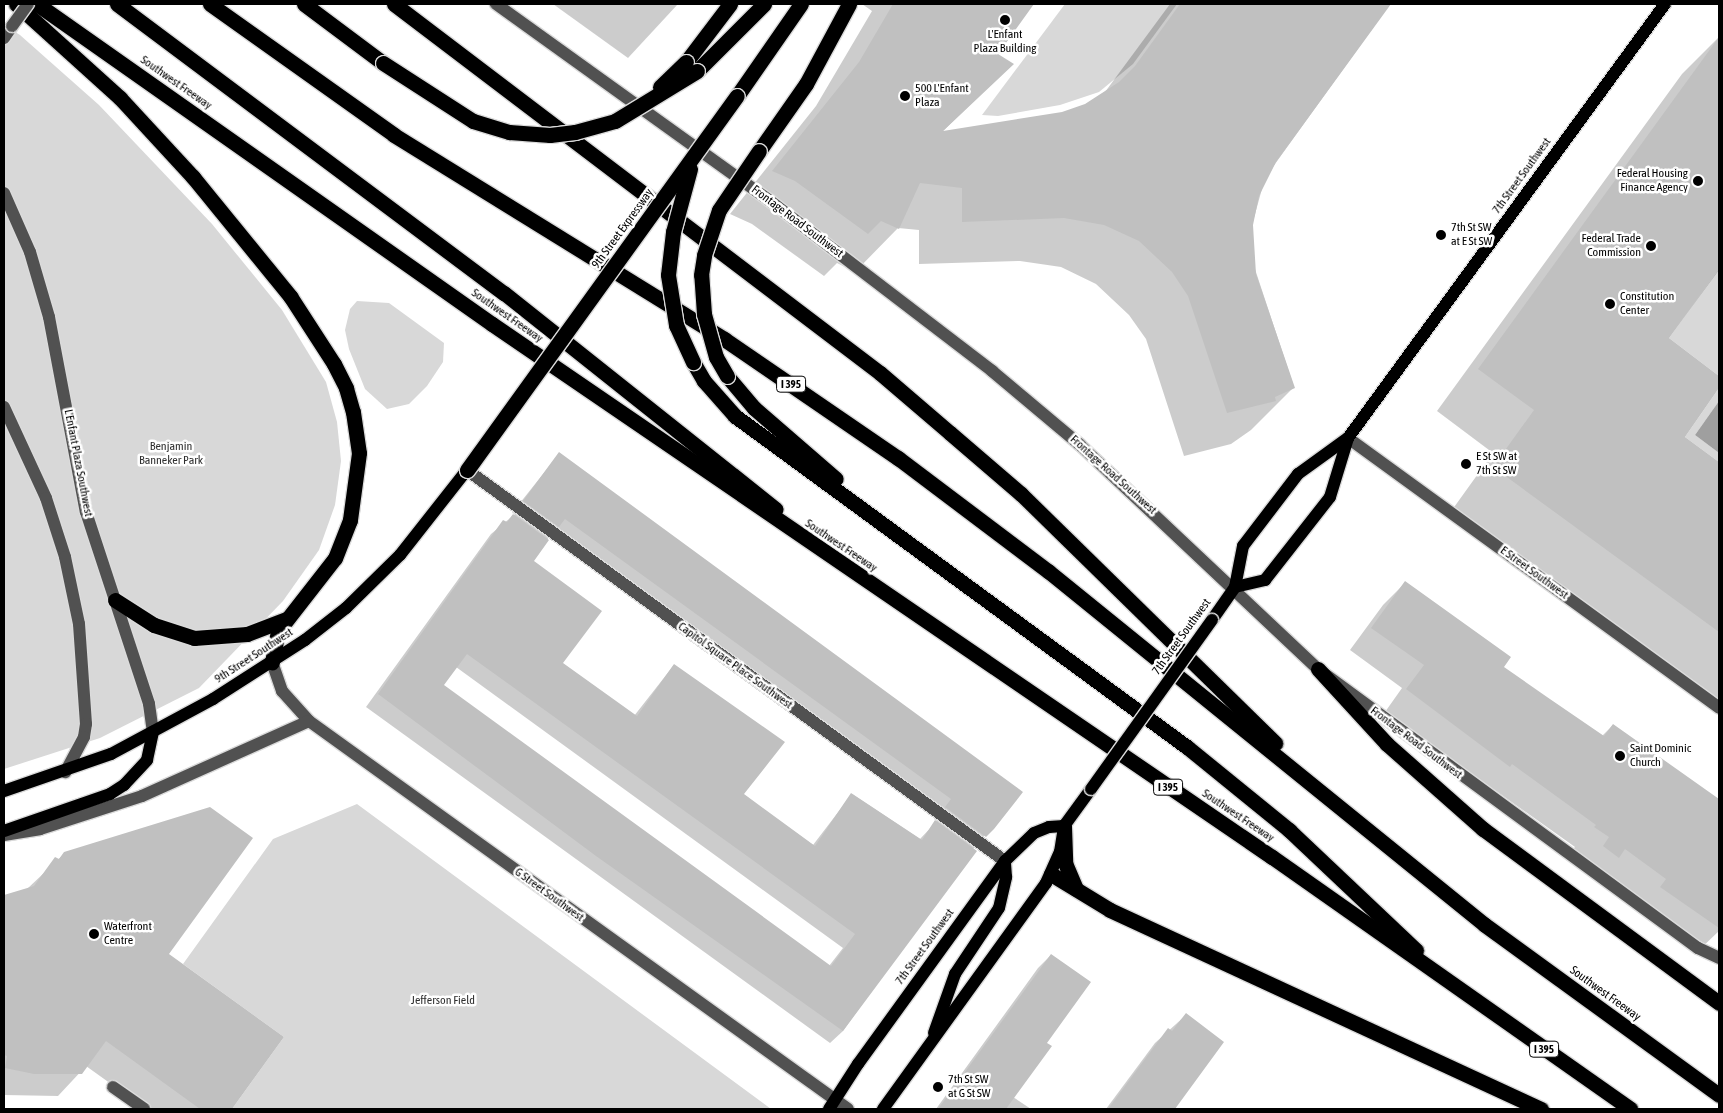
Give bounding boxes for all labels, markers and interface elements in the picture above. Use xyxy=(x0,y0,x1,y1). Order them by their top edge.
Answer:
marker: L'Enfant Plaza Building xyxy=(999,14,1011,26)
place label: L'Enfant Plaza Building xyxy=(974,28,1036,56)
street label: Southwest Freeway xyxy=(137,53,215,113)
place label: 500 L'Enfant Plaza xyxy=(915,82,969,110)
marker: 500 L'Enfant Plaza xyxy=(899,90,911,102)
street label: 7th Street Southwest xyxy=(1490,135,1554,217)
place label: Federal Housing Finance Agency xyxy=(1617,167,1688,195)
marker: Federal Housing Finance Agency xyxy=(1692,175,1704,187)
street label: Frontage Road Southwest xyxy=(748,183,846,261)
street label: 9th Street Expressway xyxy=(589,186,657,272)
place label: 7th St SW at E St SW xyxy=(1451,221,1492,249)
marker: 7th St SW at E St SW xyxy=(1435,229,1447,241)
place label: Federal Trade Commission xyxy=(1582,232,1641,260)
marker: Federal Trade Commission xyxy=(1645,240,1657,252)
street label: Southwest Freeway xyxy=(468,286,546,346)
place label: Constitution Center xyxy=(1620,290,1674,318)
marker: Constitution Center xyxy=(1604,298,1616,310)
road number: I 395 xyxy=(776,376,806,392)
street label: L'Enfant Plaza Southwest xyxy=(61,408,95,518)
street label: Frontage Road Southwest xyxy=(1067,432,1159,518)
park label: Benjamin Banneker Park xyxy=(139,440,203,468)
place label: E St SW at 7th St SW xyxy=(1476,450,1517,478)
marker: E St SW at 7th St SW xyxy=(1460,458,1472,470)
street label: Southwest Freeway xyxy=(802,517,880,575)
street label: E Street Southwest xyxy=(1497,543,1571,603)
street label: 7th Street Southwest xyxy=(1150,596,1214,678)
street label: Capitol Square Place Southwest xyxy=(675,620,795,712)
street label: 9th Street Southwest xyxy=(212,625,296,687)
street label: Frontage Road Southwest xyxy=(1367,704,1465,782)
place label: Saint Dominic Church xyxy=(1630,742,1691,770)
marker: Saint Dominic Church xyxy=(1614,750,1626,762)
road number: I 395 xyxy=(1153,779,1183,796)
street label: Southwest Freeway xyxy=(1199,787,1277,845)
street label: G Street Southwest xyxy=(512,865,586,925)
street label: 7th Street Southwest xyxy=(893,906,957,988)
place label: Waterfront Centre xyxy=(104,920,152,948)
marker: Waterfront Centre xyxy=(88,928,100,940)
street label: Southwest Freeway xyxy=(1567,963,1643,1025)
park label: Jefferson Field xyxy=(411,994,475,1008)
road number: I 395 xyxy=(1529,1040,1559,1058)
place label: 7th St SW at G St SW xyxy=(948,1073,991,1101)
marker: 7th St SW at G St SW xyxy=(932,1081,944,1093)

